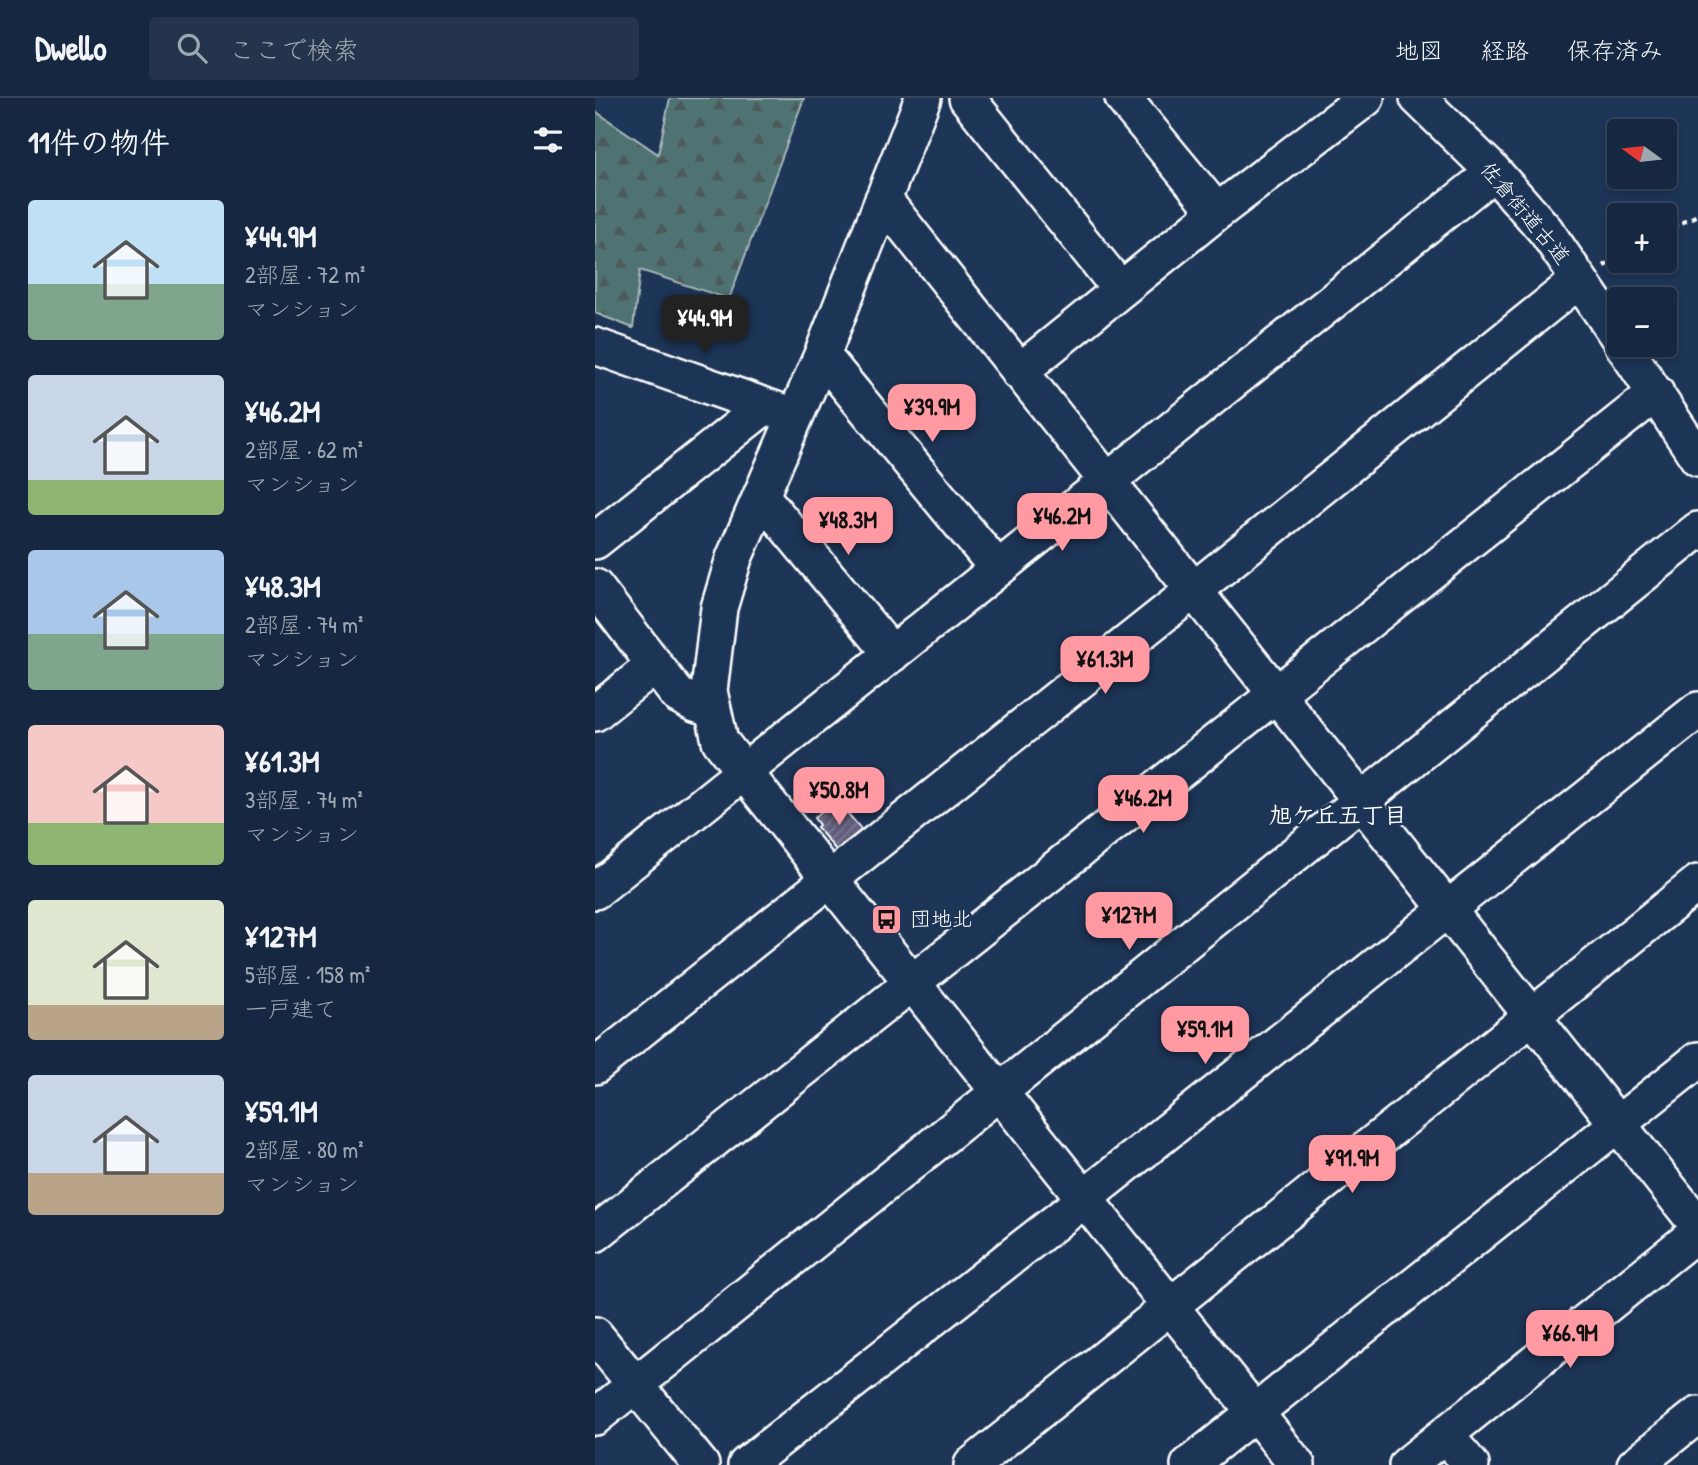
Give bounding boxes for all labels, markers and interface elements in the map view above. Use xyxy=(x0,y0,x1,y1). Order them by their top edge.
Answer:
search box xyxy=(149,17,639,80)
text: Dwello xyxy=(35,26,107,70)
icon: search xyxy=(173,29,211,67)
text: ここで検索 xyxy=(229,32,359,67)
text: 地図 xyxy=(1395,34,1443,66)
text: 経路 xyxy=(1481,34,1529,66)
text: 保存済み xyxy=(1567,34,1663,66)
north arrow xyxy=(1607,119,1677,189)
map controls xyxy=(1607,119,1677,357)
icon: filters xyxy=(529,121,567,159)
text: 11件の物件 xyxy=(28,122,170,162)
street label: 佐倉街道古道 xyxy=(1474,155,1577,270)
button: + xyxy=(1607,203,1677,273)
text: ¥44.9M xyxy=(245,216,317,256)
icon: home xyxy=(84,228,168,312)
text: 2部屋 · 72 m² xyxy=(245,259,365,290)
button: − xyxy=(1607,287,1677,357)
text: マンション xyxy=(245,293,359,324)
pin: ¥44.9M xyxy=(648,296,762,355)
text: ¥44.9M xyxy=(678,302,732,333)
pin: ¥39.9M xyxy=(875,384,989,444)
text: ¥46.2M xyxy=(245,391,320,431)
text: ¥39.9M xyxy=(904,391,960,422)
icon: home xyxy=(84,403,168,487)
text: 2部屋 · 62 m² xyxy=(245,434,363,465)
text: マンション xyxy=(245,468,359,499)
pin: ¥46.2M xyxy=(1005,494,1119,553)
pin: ¥48.3M xyxy=(791,498,905,557)
text: ¥46.2M xyxy=(1033,500,1091,531)
text: ¥48.3M xyxy=(819,504,877,535)
text: ¥48.3M xyxy=(245,566,321,606)
icon: home xyxy=(84,578,168,662)
text: 2部屋 · 74 m² xyxy=(245,609,363,640)
pin: ¥61.3M xyxy=(1048,636,1162,696)
text: マンション xyxy=(245,643,359,674)
text: ¥61.3M xyxy=(1076,643,1134,674)
text: ¥61.3M xyxy=(245,741,320,781)
icon: home xyxy=(84,753,168,837)
pin: ¥50.8M xyxy=(782,768,896,827)
text: ¥50.8M xyxy=(809,774,869,805)
pin: ¥46.2M xyxy=(1086,776,1200,835)
text: ¥46.2M xyxy=(1114,782,1172,813)
text: 3部屋 · 74 m² xyxy=(245,784,363,815)
district label: 旭ケ丘五丁目 xyxy=(1269,799,1407,830)
text: マンション xyxy=(245,818,359,849)
pin: ¥127M xyxy=(1080,892,1178,952)
text: ¥127M xyxy=(1102,899,1156,930)
bus stop icon: 団地北 xyxy=(870,902,904,936)
place label: 団地北 xyxy=(910,904,973,933)
text: ¥127M xyxy=(245,916,317,956)
icon: home xyxy=(84,928,168,1012)
text: 5部屋 · 158 m² xyxy=(245,959,370,990)
text: 一戸建て xyxy=(245,993,337,1024)
pin: ¥59.1M xyxy=(1148,1006,1262,1066)
text: ¥59.1M xyxy=(1177,1013,1233,1044)
text: ¥59.1M xyxy=(245,1091,318,1131)
icon: home xyxy=(84,1103,168,1187)
text: 2部屋 · 80 m² xyxy=(245,1134,363,1165)
pin: ¥91.9M xyxy=(1295,1136,1409,1195)
text: ¥91.9M xyxy=(1325,1142,1379,1173)
text: マンション xyxy=(245,1168,359,1199)
pin: ¥66.9M xyxy=(1513,1310,1627,1370)
text: ¥66.9M xyxy=(1542,1317,1598,1348)

